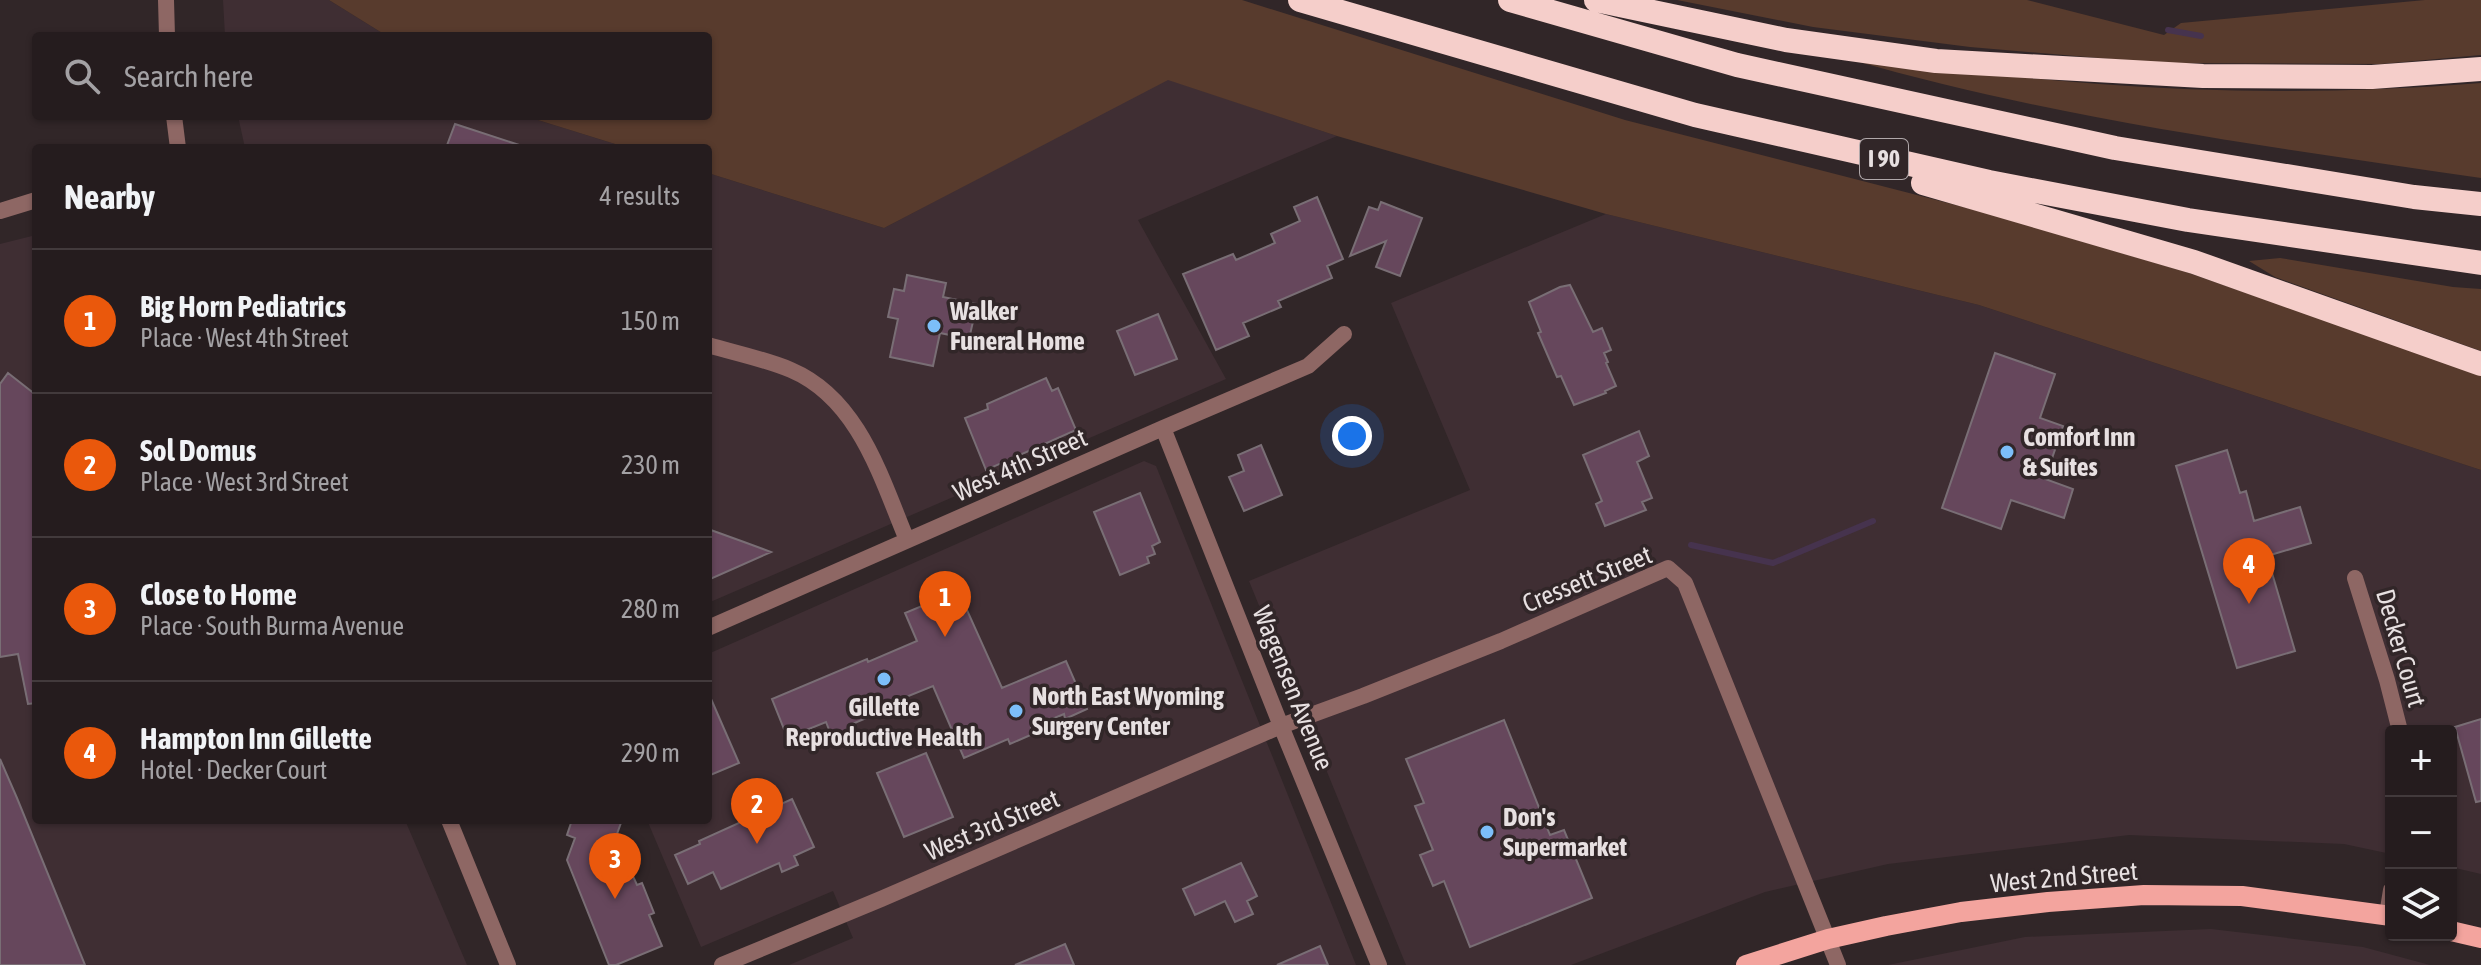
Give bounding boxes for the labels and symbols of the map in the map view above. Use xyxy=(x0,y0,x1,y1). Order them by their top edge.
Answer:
road number: I 90 xyxy=(1860,139,1908,179)
place label: Walker Funeral Home xyxy=(949,296,1085,356)
marker: Walker Funeral Home xyxy=(925,317,943,335)
your location xyxy=(1332,416,1372,456)
street label: West 4th Street xyxy=(949,422,1091,508)
place label: Comfort Inn & Suites xyxy=(2023,422,2135,482)
marker: Comfort Inn & Suites xyxy=(1998,443,2016,461)
pin: 4 xyxy=(2223,538,2275,604)
street label: Cressett Street xyxy=(1518,539,1656,619)
pin: 1 xyxy=(919,571,971,637)
street label: Decker Court xyxy=(2370,586,2432,710)
street label: Wagensen Avenue xyxy=(1246,602,1340,774)
marker: Gillette Reproductive Health xyxy=(875,670,893,688)
place label: North East Wyoming Surgery Center xyxy=(1032,681,1225,741)
place label: Gillette Reproductive Health xyxy=(786,692,982,752)
marker: North East Wyoming Surgery Center xyxy=(1007,702,1025,720)
pin: 2 xyxy=(731,778,783,844)
street label: West 3rd Street xyxy=(920,783,1064,867)
place label: Don's Supermarket xyxy=(1503,802,1627,862)
marker: Don's Supermarket xyxy=(1478,823,1496,841)
pin: 3 xyxy=(589,833,641,899)
street label: West 2nd Street xyxy=(1989,856,2139,898)

